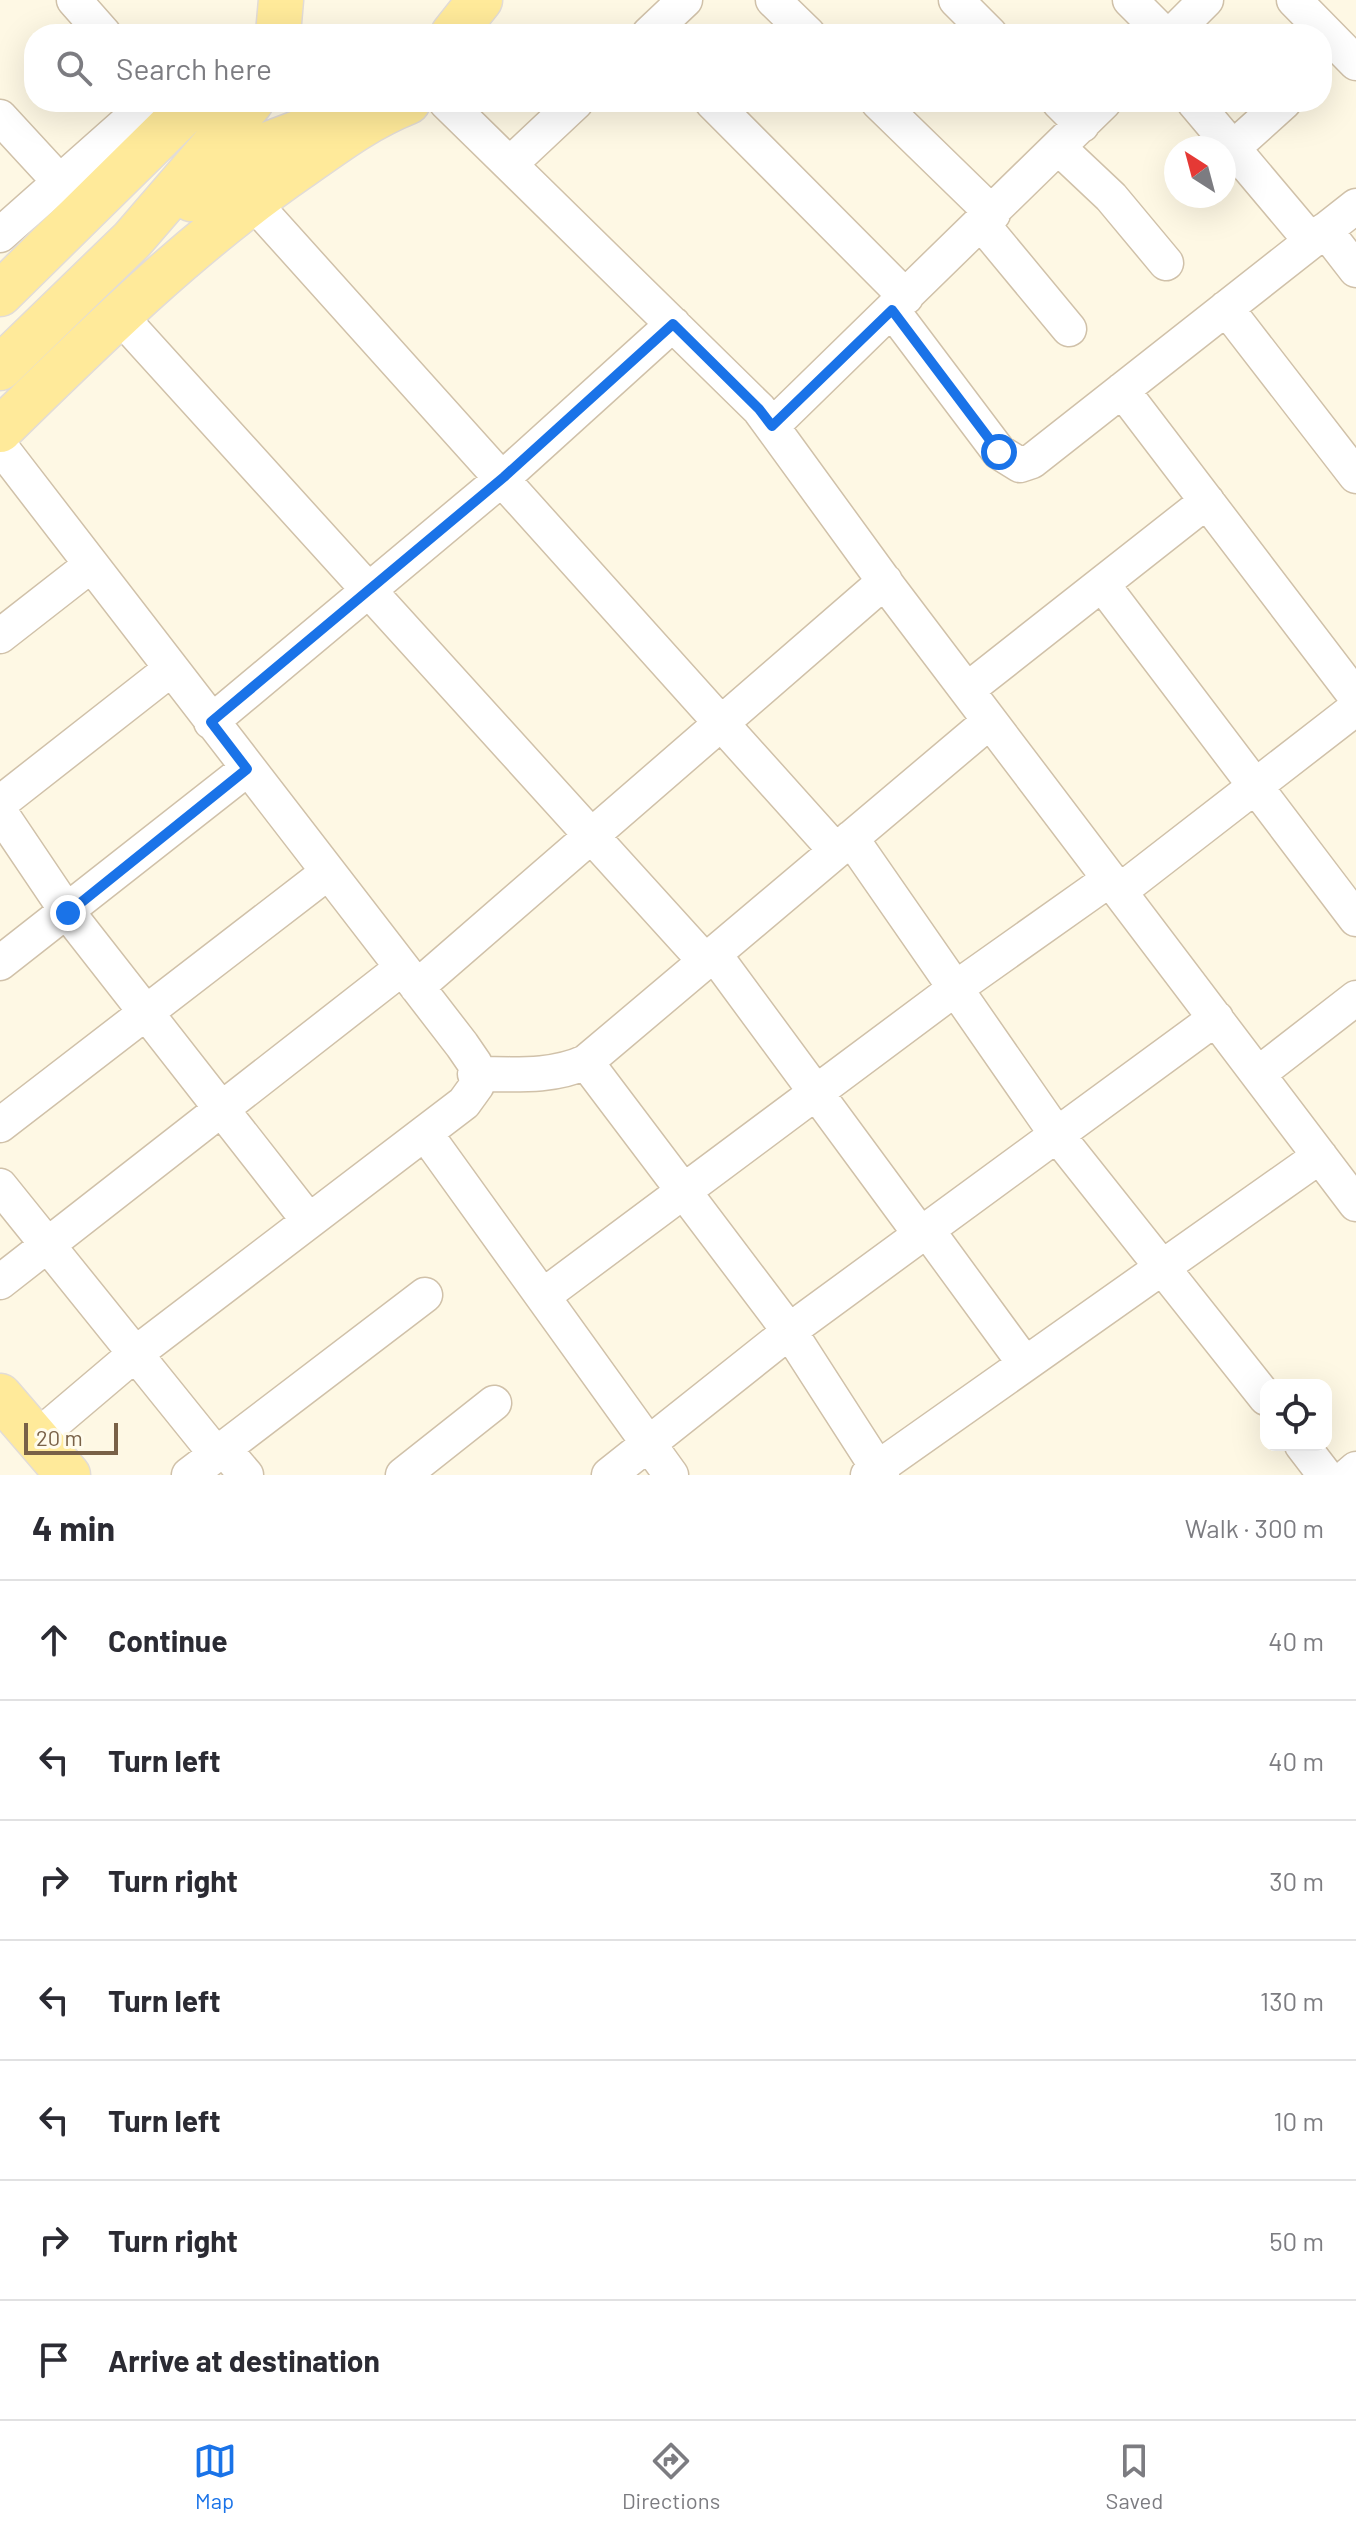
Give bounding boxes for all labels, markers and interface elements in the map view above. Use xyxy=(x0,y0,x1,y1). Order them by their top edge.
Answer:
search box xyxy=(24,24,1332,112)
icon: search xyxy=(52,46,96,90)
text: Search here xyxy=(116,50,272,86)
north arrow xyxy=(1164,136,1236,208)
route start xyxy=(981,434,1017,470)
route end xyxy=(50,895,86,931)
map controls xyxy=(1260,1379,1332,1451)
button: locate xyxy=(1260,1379,1332,1451)
scale bar xyxy=(24,1419,118,1455)
text: 20 m xyxy=(36,1424,83,1450)
text: 4 min xyxy=(32,1507,115,1548)
text: Walk · 300 m xyxy=(1185,1512,1324,1543)
icon: ahead xyxy=(32,1618,76,1662)
text: Continue xyxy=(108,1622,228,1658)
text: 40 m xyxy=(1268,1625,1324,1656)
icon: left xyxy=(32,1738,76,1782)
text: Turn left xyxy=(108,1742,221,1778)
text: 40 m xyxy=(1268,1745,1324,1776)
icon: right xyxy=(32,1858,76,1902)
text: Turn right xyxy=(108,1862,238,1898)
text: 30 m xyxy=(1269,1865,1324,1896)
icon: left xyxy=(32,1978,76,2022)
text: Turn left xyxy=(108,1982,221,2018)
text: 130 m xyxy=(1260,1985,1324,2016)
icon: left xyxy=(32,2098,76,2142)
text: Turn left xyxy=(108,2102,221,2138)
text: 10 m xyxy=(1274,2105,1324,2136)
icon: right xyxy=(32,2218,76,2262)
text: Turn right xyxy=(108,2222,238,2258)
text: 50 m xyxy=(1269,2225,1324,2256)
icon: arrive xyxy=(32,2338,76,2382)
text: Arrive at destination xyxy=(108,2342,380,2378)
tab: Map xyxy=(193,2439,237,2513)
tab: Directions xyxy=(622,2439,720,2513)
tab: Saved xyxy=(1106,2439,1163,2513)

